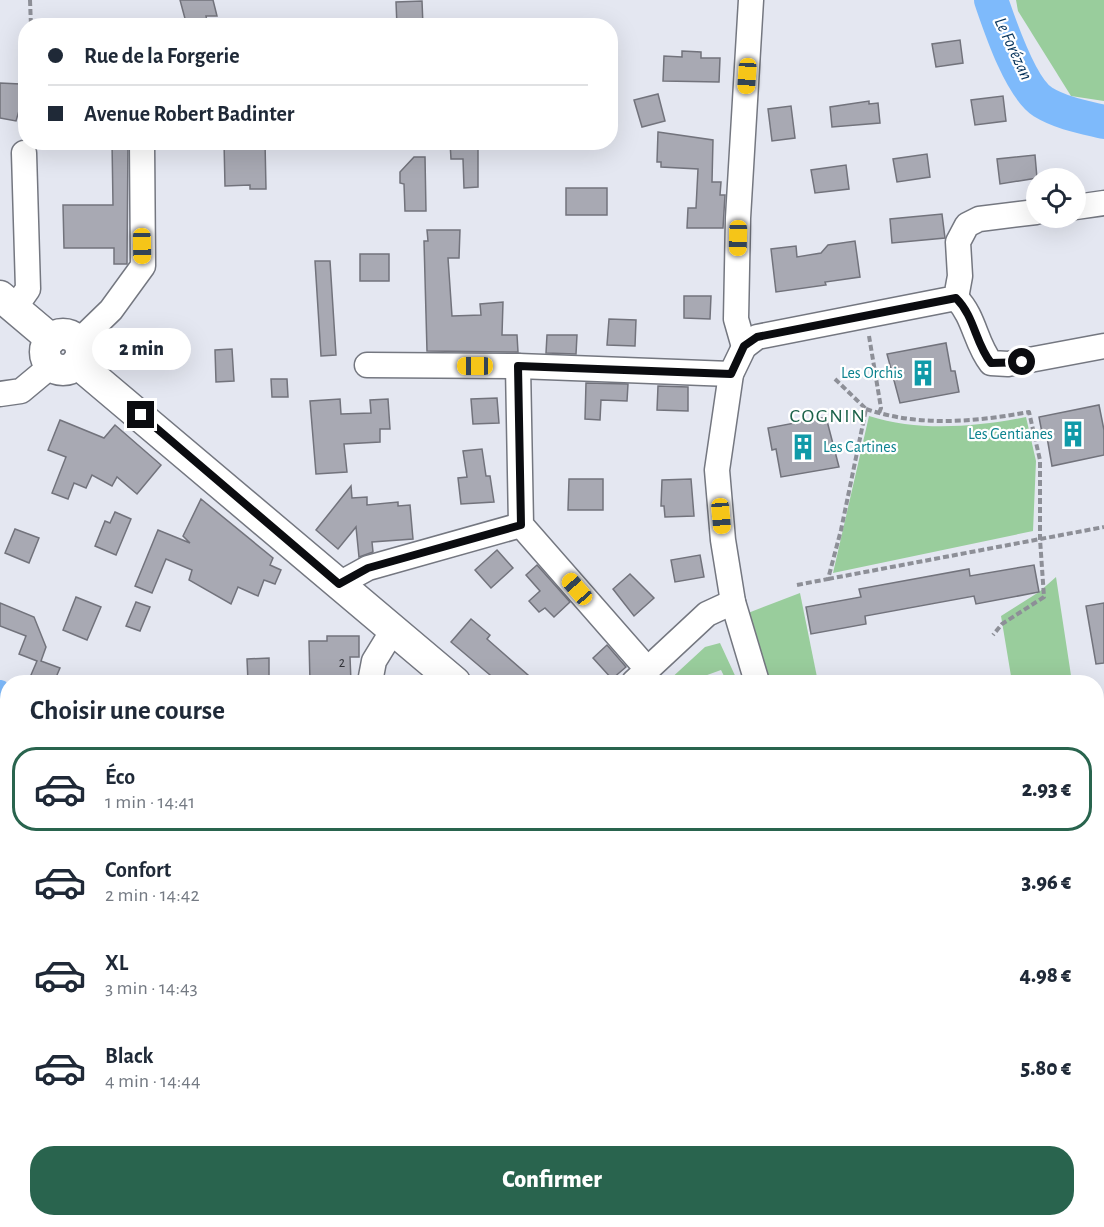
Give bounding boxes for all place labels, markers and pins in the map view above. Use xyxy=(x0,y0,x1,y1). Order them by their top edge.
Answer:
building icon: Les Orchis xyxy=(908,358,938,388)
place label: Les Orchis xyxy=(841,365,903,381)
building icon: Les Gentianes xyxy=(1058,419,1088,449)
place label: Les Gentianes xyxy=(968,426,1053,442)
building icon: Les Cartines xyxy=(788,432,818,462)
place label: Les Cartines xyxy=(823,439,897,455)

